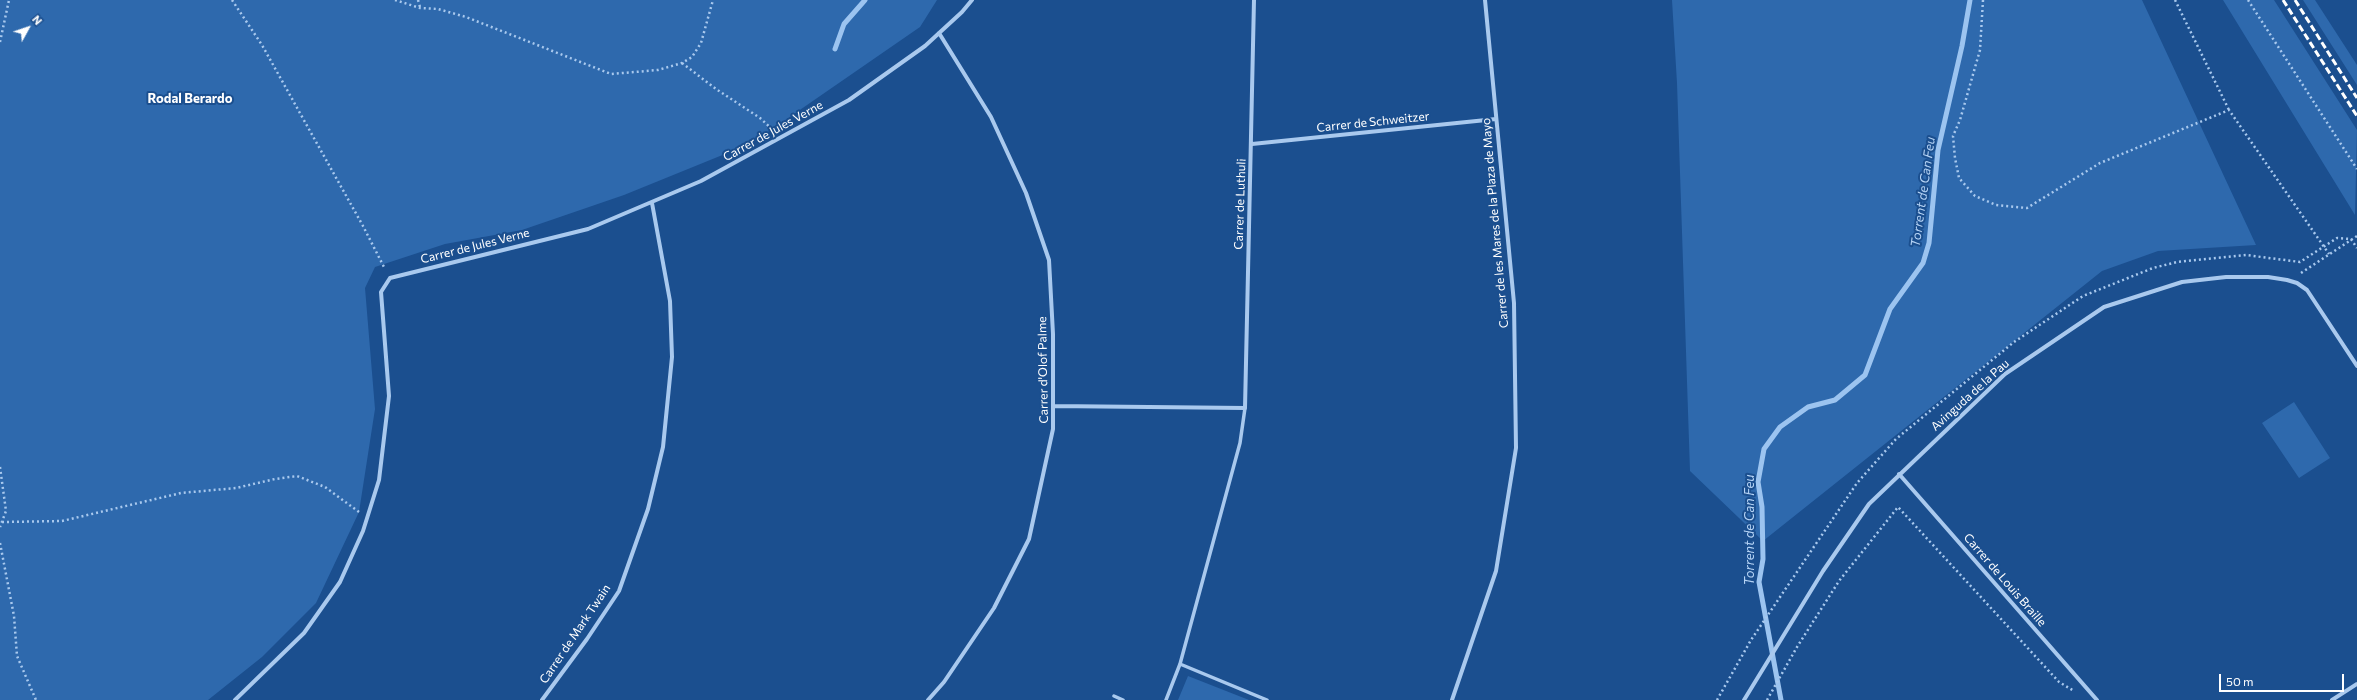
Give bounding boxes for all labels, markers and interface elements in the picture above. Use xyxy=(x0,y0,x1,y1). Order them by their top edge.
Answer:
north arrow xyxy=(8,8,48,48)
text: N xyxy=(30,13,45,27)
district label: Rodal Berardo xyxy=(148,91,232,107)
street label: Carrer de Jules Verne xyxy=(721,98,825,164)
street label: Carrer de Schweitzer xyxy=(1316,109,1430,135)
street label: Carrer de les Mares de la Plaza de Mayo xyxy=(1479,117,1511,329)
water label: Torrent de Can Feu xyxy=(1908,136,1938,248)
street label: Carrer de Luthuli xyxy=(1231,158,1249,250)
street label: Carrer de Jules Verne xyxy=(419,225,531,267)
street label: Carrer d'Olof Palme xyxy=(1035,316,1051,424)
street label: Avinguda de la Pau xyxy=(1928,356,2012,434)
water label: Torrent de Can Feu xyxy=(1742,474,1758,586)
street label: Carrer de Louis Braille xyxy=(1961,531,2049,629)
street label: Carrer de Mark Twain xyxy=(536,582,614,686)
scale bar xyxy=(2221,666,2346,692)
text: 50 m xyxy=(2226,674,2254,688)

